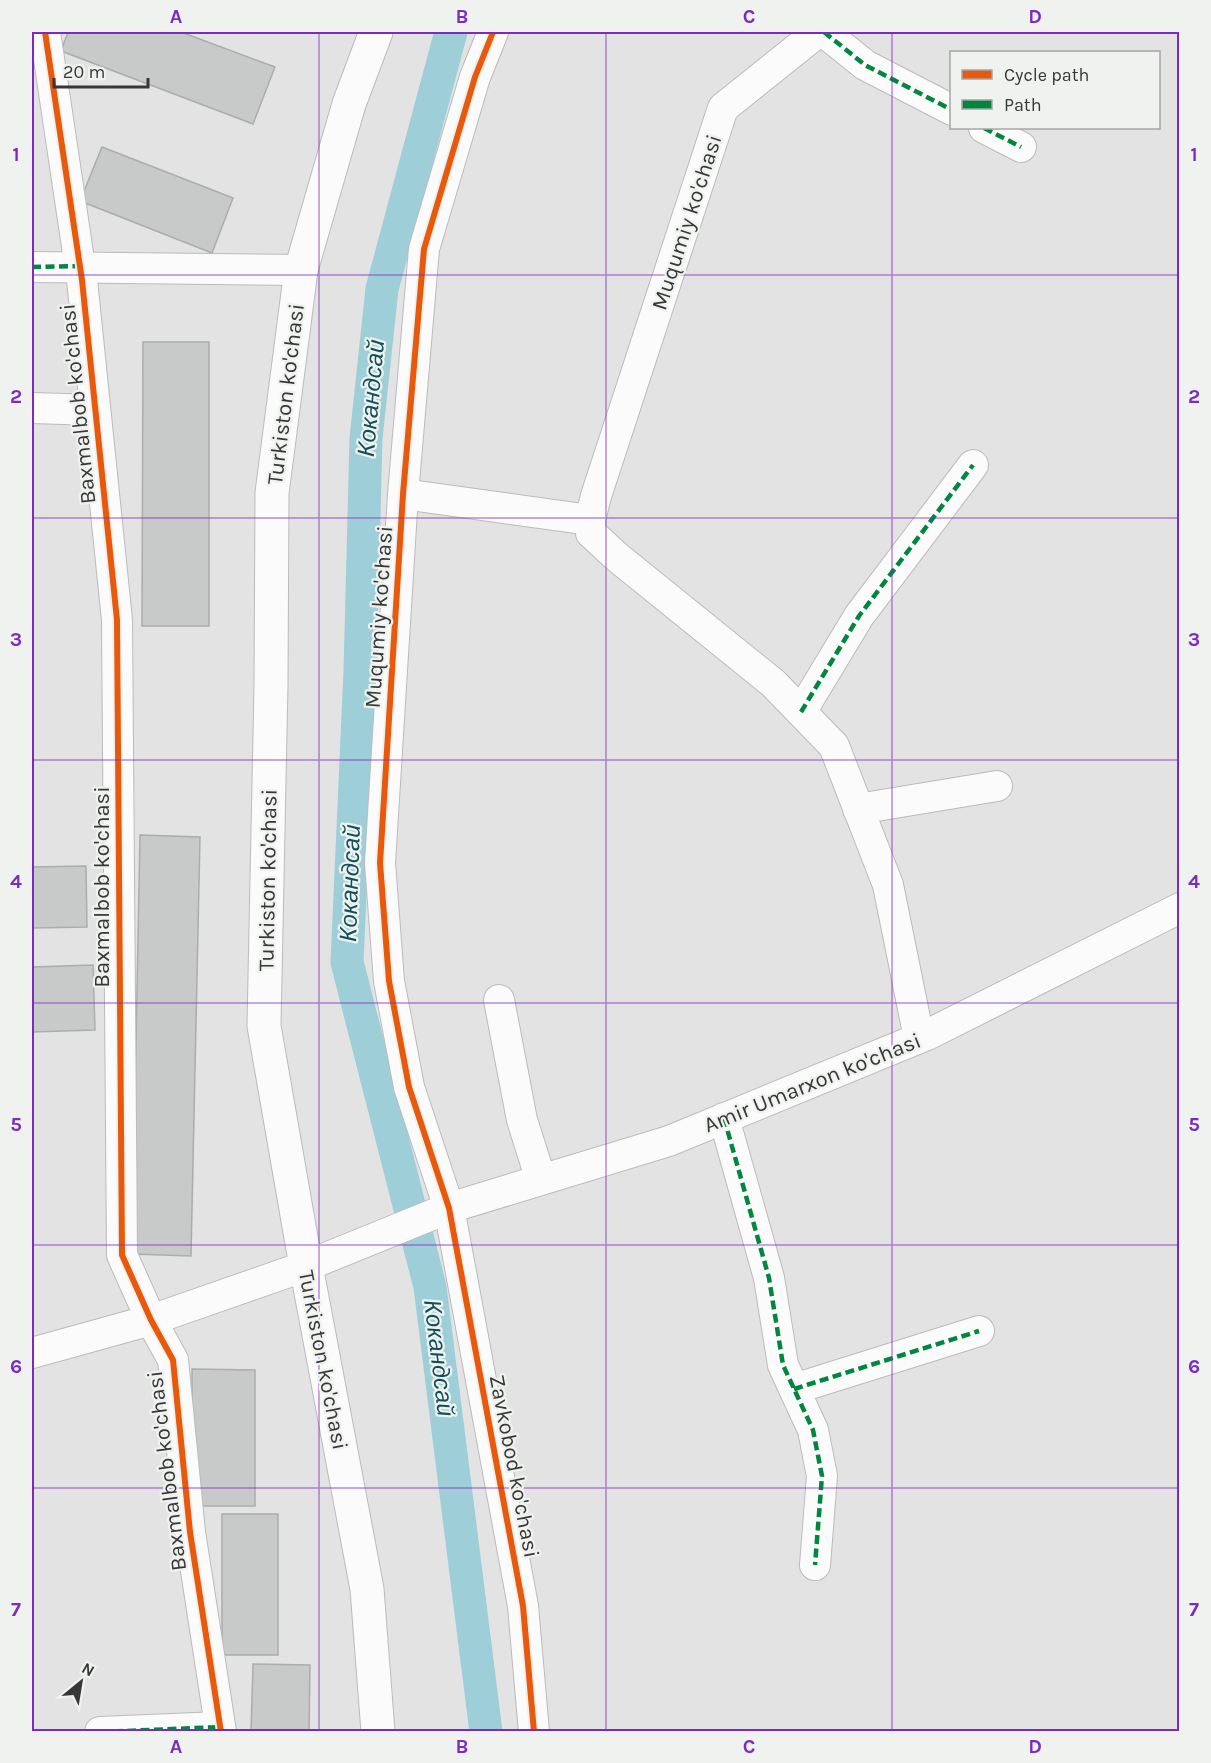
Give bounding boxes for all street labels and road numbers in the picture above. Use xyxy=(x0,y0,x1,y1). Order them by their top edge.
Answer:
street label: Muqumiy ko'chasi xyxy=(646,131,728,313)
street label: Baxmalbob ko'chasi xyxy=(55,302,101,505)
street label: Turkiston ko'chasi xyxy=(262,302,310,486)
street label: Muqumiy ko'chasi xyxy=(360,525,398,709)
street label: Baxmalbob ko'chasi xyxy=(89,786,115,988)
street label: Turkiston ko'chasi xyxy=(253,789,283,971)
street label: Amir Umarxon ko'chasi xyxy=(700,1027,925,1138)
street label: Turkiston ko'chasi xyxy=(293,1268,353,1452)
street label: Baxmalbob ko'chasi xyxy=(142,1369,192,1572)
street label: Zavkobod ko'chasi xyxy=(483,1372,545,1560)

